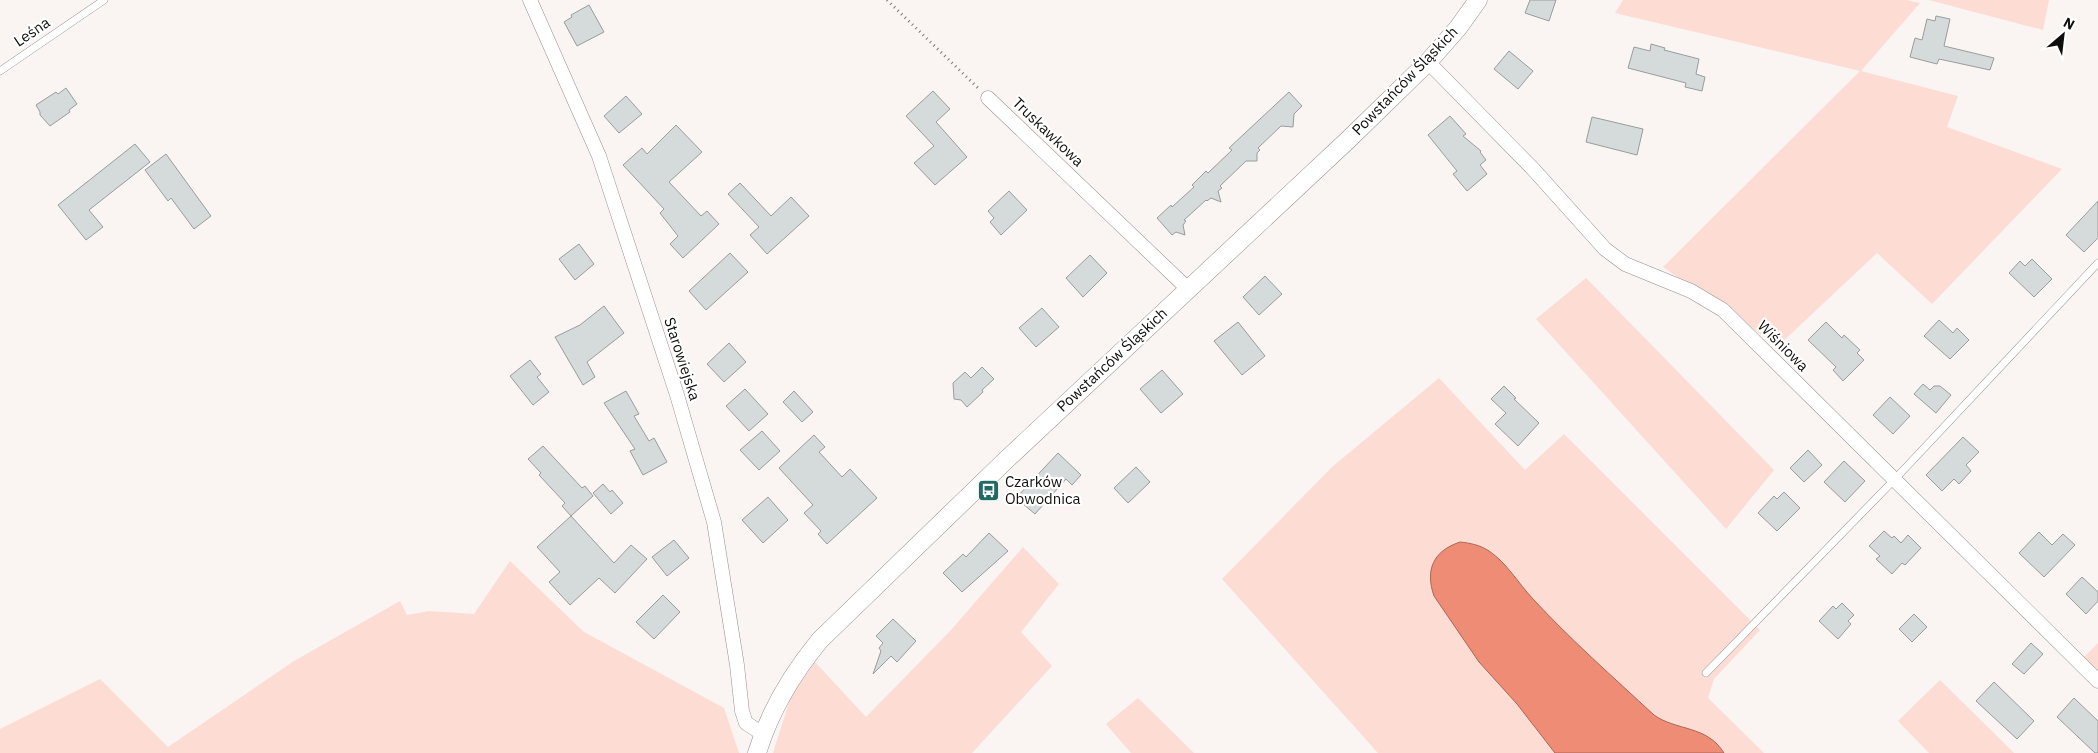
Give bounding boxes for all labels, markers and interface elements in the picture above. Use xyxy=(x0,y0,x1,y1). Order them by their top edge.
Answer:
north arrow xyxy=(2038,10,2088,60)
street label: Leśna xyxy=(10,13,53,50)
text: N xyxy=(2060,13,2078,34)
street label: Powstańców Śląskich xyxy=(1348,22,1462,139)
street label: Truskawkowa xyxy=(1009,93,1088,170)
street label: Powstańców Śląskich xyxy=(1052,303,1171,416)
street label: Starowiejska xyxy=(660,315,705,403)
street label: Wiśniowa xyxy=(1754,316,1813,375)
place label: Czarków Obwodnica xyxy=(1005,472,1081,508)
bus stop icon: Czarków Obwodnica xyxy=(977,479,1001,503)

